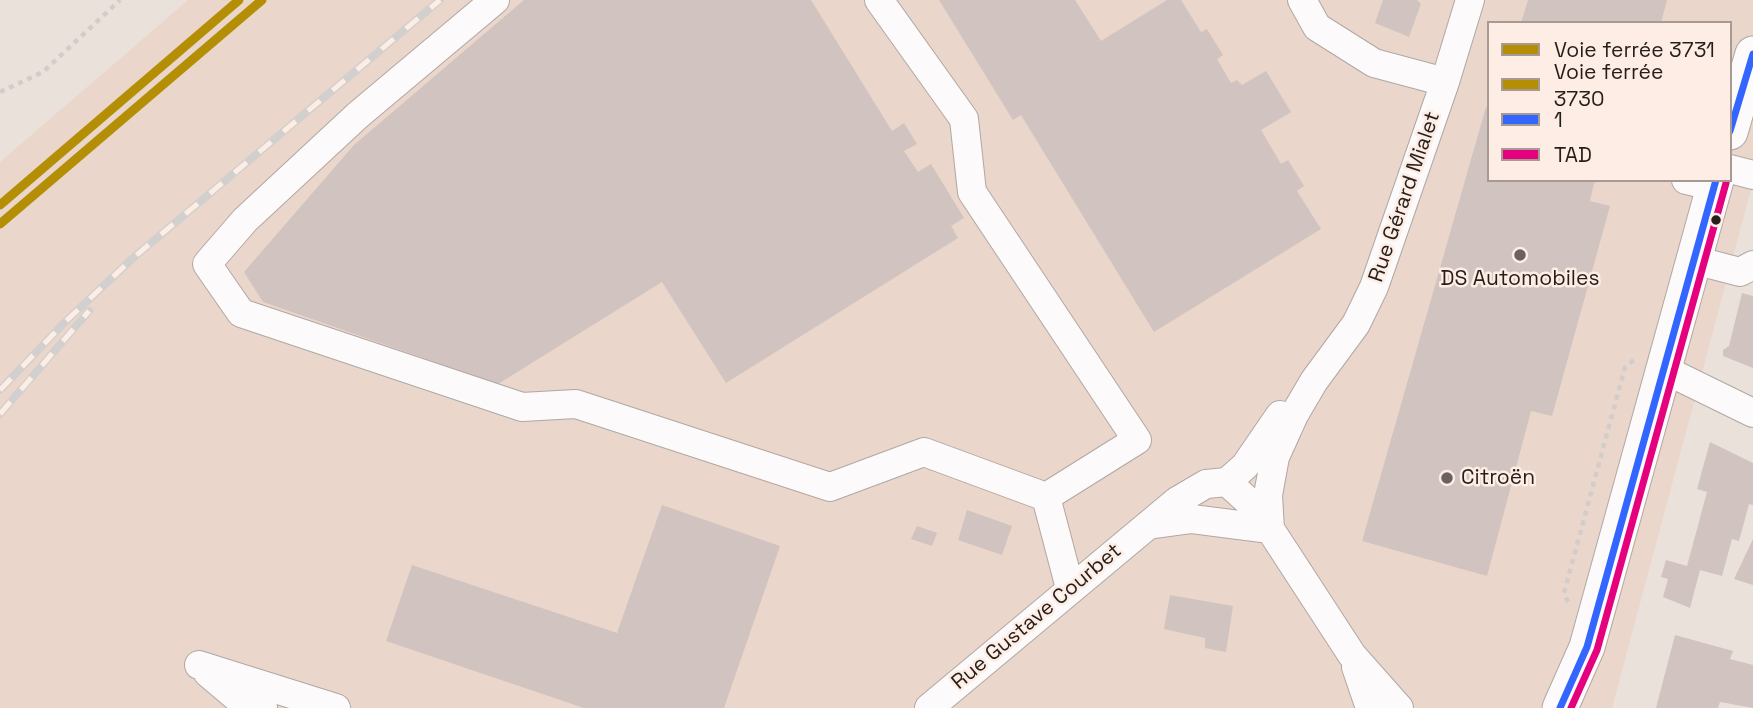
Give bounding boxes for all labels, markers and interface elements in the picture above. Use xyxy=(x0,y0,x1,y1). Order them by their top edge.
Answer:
legend xyxy=(1487,21,1732,182)
text: Voie ferrée 3731 xyxy=(1554,36,1715,63)
text: Voie ferrée 3730 xyxy=(1554,58,1663,112)
text: 1 xyxy=(1554,106,1563,133)
street label: Rue Gérard Mialet xyxy=(1364,108,1446,286)
text: TAD xyxy=(1554,141,1592,168)
unlabelled marker xyxy=(1709,213,1723,227)
marker: DS Automobiles xyxy=(1512,247,1528,263)
place label: DS Automobiles xyxy=(1441,266,1599,292)
place label: Citroën xyxy=(1461,465,1535,491)
marker: Citroën xyxy=(1439,470,1455,486)
street label: Rue Gustave Courbet xyxy=(947,539,1127,695)

